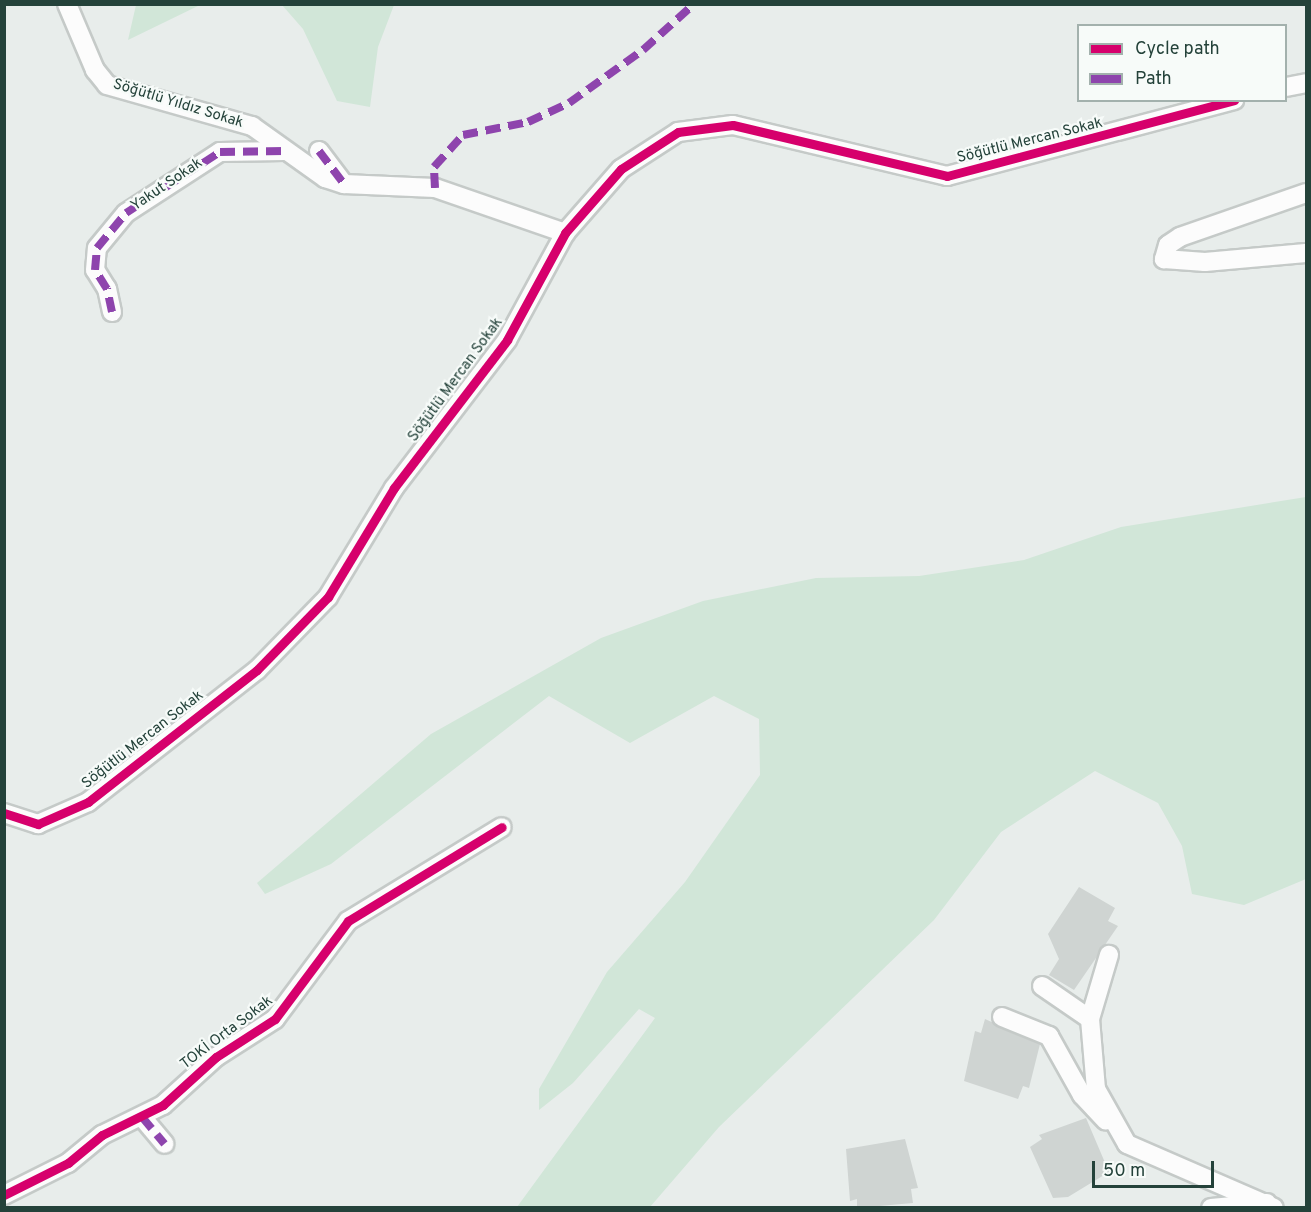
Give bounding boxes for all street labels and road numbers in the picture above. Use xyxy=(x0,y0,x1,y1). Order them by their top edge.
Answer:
street label: Söğütlü Yıldız Sokak xyxy=(110,75,246,133)
street label: Söğütlü Mercan Sokak xyxy=(955,114,1105,168)
street label: Yakut Sokak xyxy=(128,155,206,215)
street label: Söğütlü Mercan Sokak xyxy=(405,314,507,446)
street label: Söğütlü Mercan Sokak xyxy=(79,687,207,793)
street label: TOKİ Orta Sokak xyxy=(177,992,277,1074)

